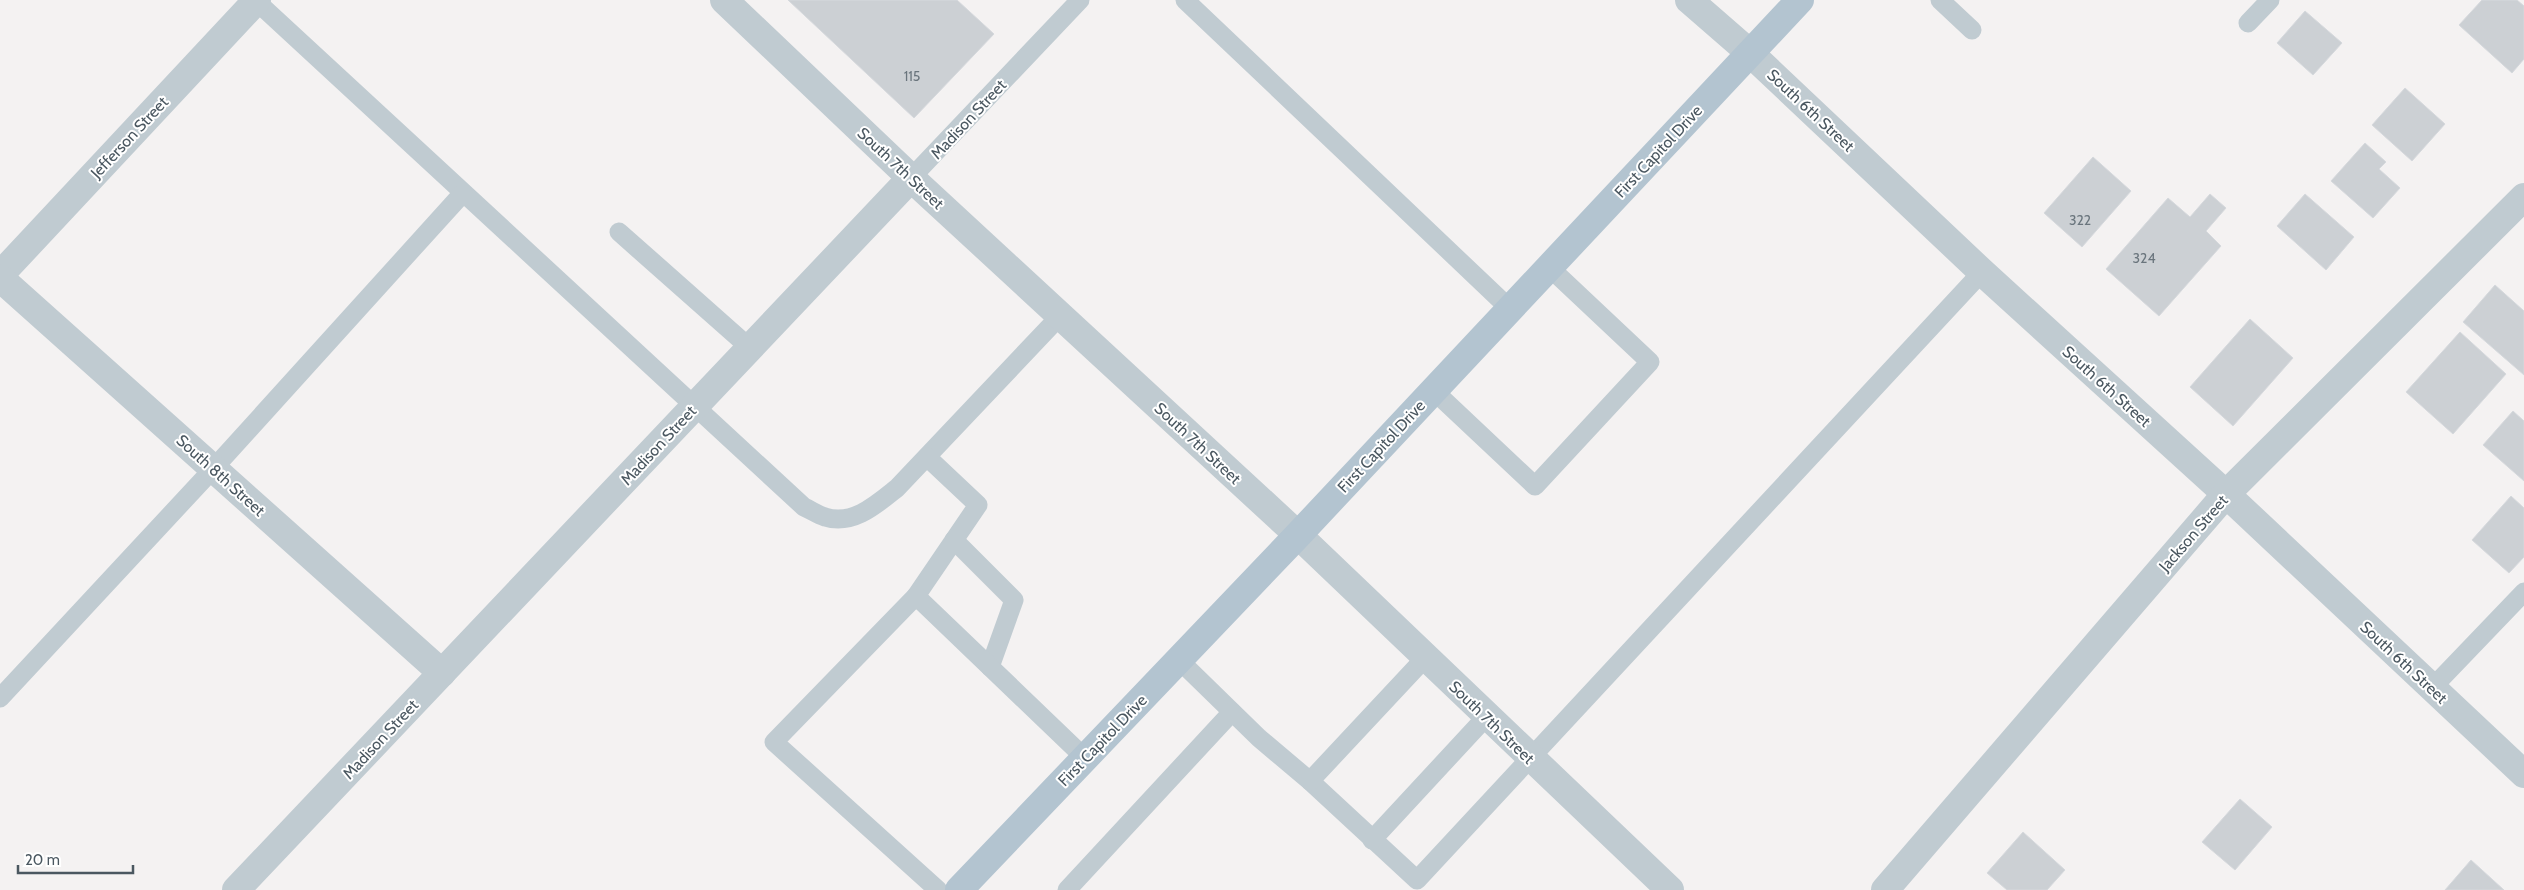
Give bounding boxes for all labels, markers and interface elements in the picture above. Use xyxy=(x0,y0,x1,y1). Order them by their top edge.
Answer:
street label: South 6th Street xyxy=(1763,65,1859,156)
house number: 115 xyxy=(904,67,920,85)
street label: Madison Street xyxy=(927,75,1010,163)
street label: Jefferson Street xyxy=(86,92,172,183)
street label: First Capitol Drive xyxy=(1611,101,1706,202)
street label: South 7th Street xyxy=(854,124,948,214)
house number: 322 xyxy=(2069,211,2091,229)
house number: 324 xyxy=(2132,249,2156,267)
street label: South 6th Street xyxy=(2059,342,2155,431)
street label: First Capitol Drive xyxy=(1334,396,1429,497)
street label: South 7th Street xyxy=(1151,399,1245,489)
street label: Madison Street xyxy=(617,401,700,489)
street label: South 8th Street xyxy=(172,431,269,521)
street label: Jackson Street xyxy=(2154,491,2232,576)
street label: South 6th Street xyxy=(2356,617,2452,708)
street label: South 7th Street xyxy=(1445,677,1539,768)
street label: First Capitol Drive xyxy=(1054,691,1151,790)
street label: Madison Street xyxy=(339,695,422,783)
scale bar xyxy=(18,842,132,874)
text: 20 m xyxy=(25,851,60,869)

